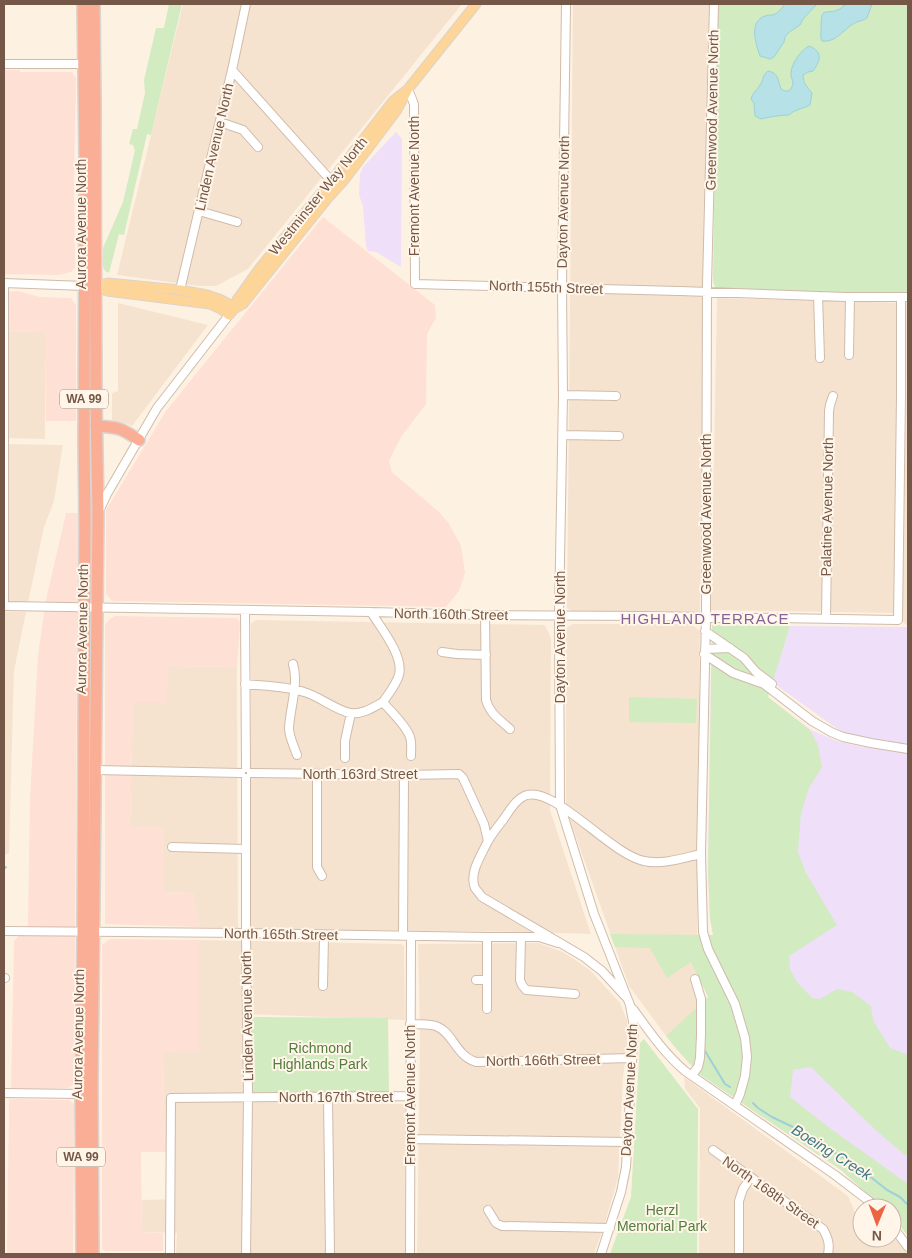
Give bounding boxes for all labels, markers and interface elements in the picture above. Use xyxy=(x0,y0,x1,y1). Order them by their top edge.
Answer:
street label: Greenwood Avenue North xyxy=(703,29,721,191)
street label: Linden Avenue North xyxy=(192,82,236,212)
street label: Fremont Avenue North xyxy=(406,116,422,256)
street label: Westminster Way North xyxy=(266,134,370,258)
street label: Dayton Avenue North xyxy=(554,135,572,269)
street label: Aurora Avenue North xyxy=(73,159,89,289)
street label: North 155th Street xyxy=(489,277,604,297)
road number: WA 99 xyxy=(60,389,108,408)
street label: Greenwood Avenue North xyxy=(698,434,714,594)
street label: Palatine Avenue North xyxy=(818,437,836,577)
street label: Aurora Avenue North xyxy=(73,564,91,694)
street label: Dayton Avenue North xyxy=(552,571,568,703)
street label: North 160th Street xyxy=(394,605,508,623)
district label: HIGHLAND TERRACE xyxy=(620,610,790,627)
street label: North 163rd Street xyxy=(302,766,418,782)
street label: North 165th Street xyxy=(224,925,338,943)
street label: Linden Avenue North xyxy=(238,951,256,1081)
street label: Aurora Avenue North xyxy=(69,969,87,1099)
street label: Dayton Avenue North xyxy=(618,1023,640,1157)
street label: Fremont Avenue North xyxy=(402,1025,418,1165)
park label: Richmond Highlands Park xyxy=(273,1040,368,1072)
street label: North 166th Street xyxy=(486,1051,600,1069)
street label: North 167th Street xyxy=(279,1089,393,1105)
water label: Boeing Creek xyxy=(789,1121,876,1184)
road number: WA 99 xyxy=(57,1148,105,1166)
street label: North 168th Street xyxy=(720,1153,823,1231)
north arrow xyxy=(852,1198,902,1248)
park label: Herzl Memorial Park xyxy=(617,1202,708,1234)
text: N xyxy=(872,1228,882,1244)

